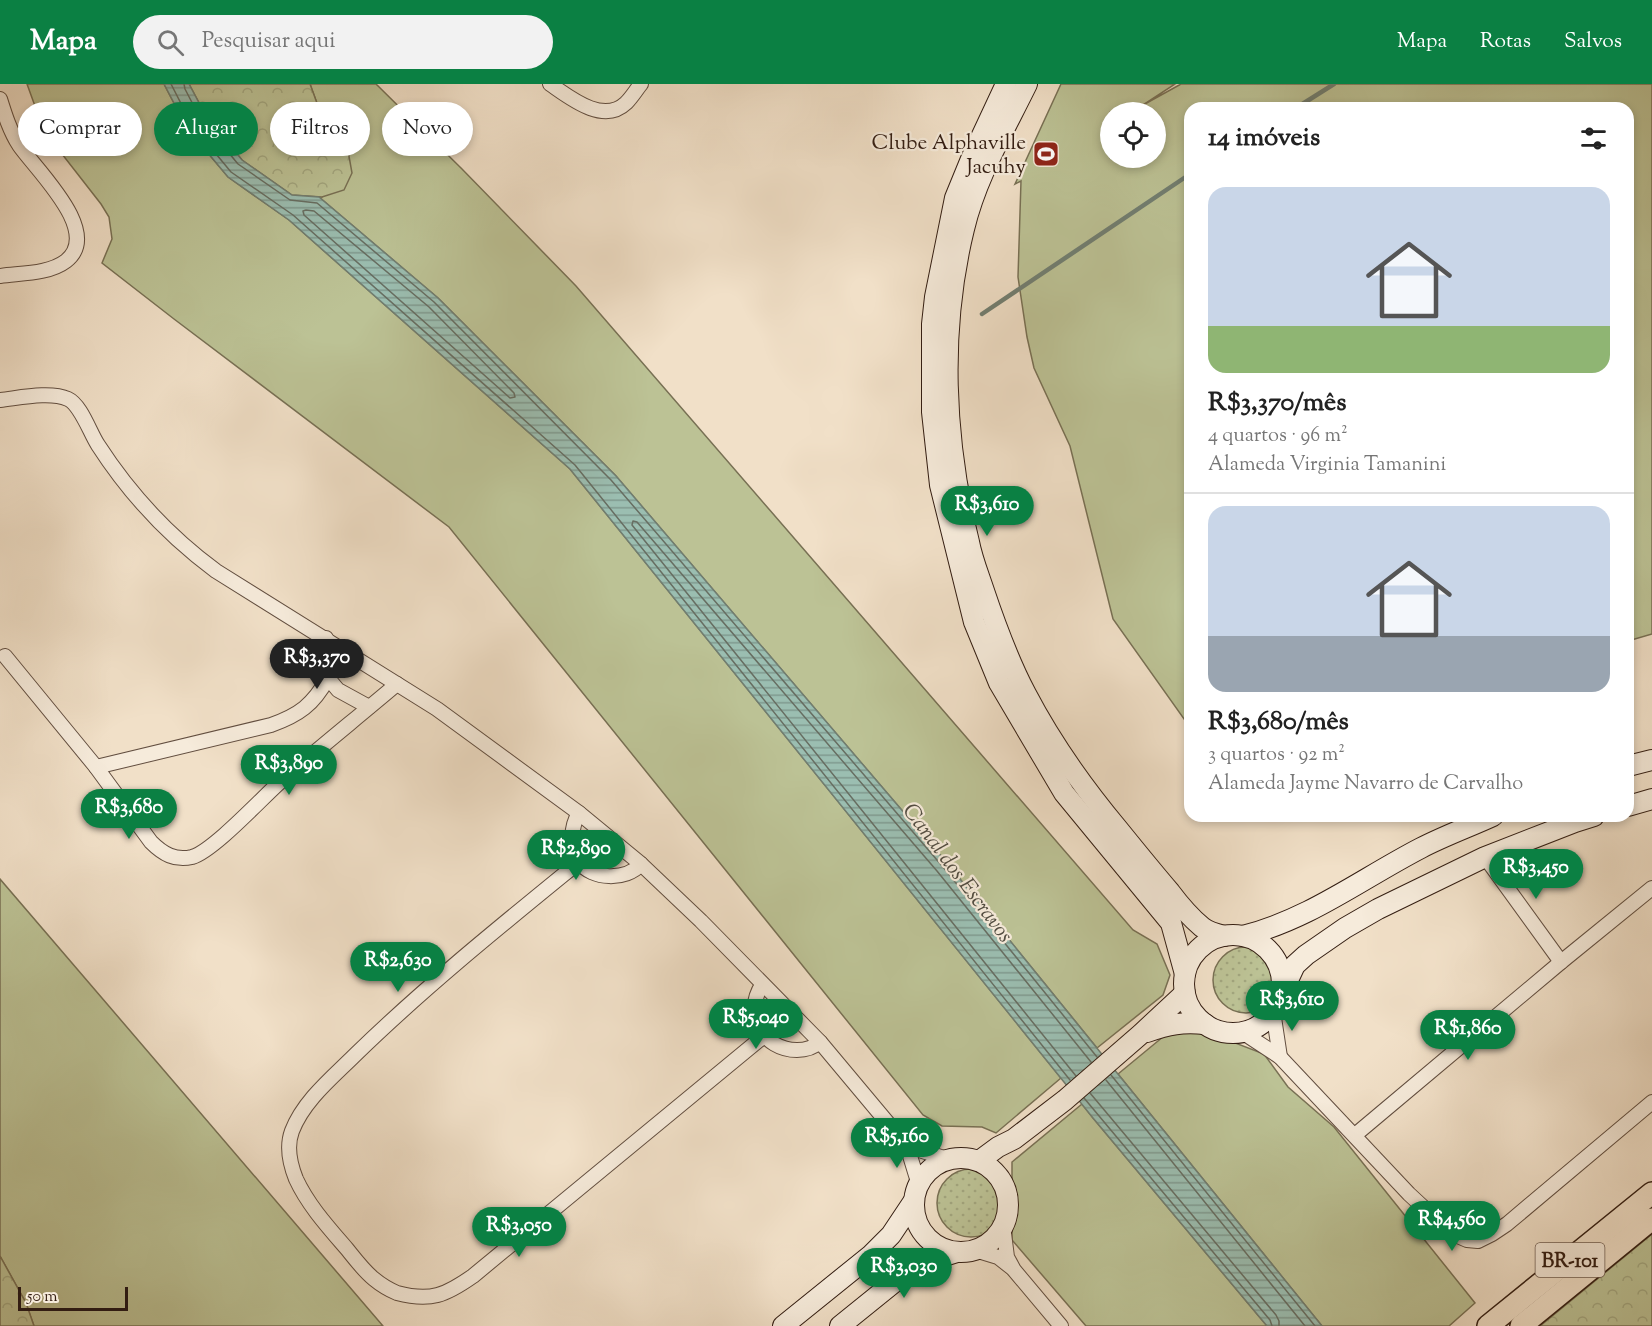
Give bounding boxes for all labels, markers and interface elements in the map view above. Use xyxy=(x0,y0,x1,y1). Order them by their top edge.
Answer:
search box xyxy=(133,15,553,69)
text: Mapa xyxy=(30,22,97,62)
icon: search xyxy=(154,26,187,59)
text: Pesquisar aqui xyxy=(202,26,335,58)
text: Mapa xyxy=(1397,27,1447,57)
text: Rotas xyxy=(1480,27,1531,57)
text: Salvos xyxy=(1564,27,1622,57)
chip: Comprar xyxy=(18,102,142,156)
chip: Alugar xyxy=(154,102,258,156)
chip: Filtros xyxy=(270,102,370,156)
chip: Novo xyxy=(382,102,473,156)
map controls xyxy=(1100,102,1166,168)
button: locate xyxy=(1100,102,1166,168)
text: 14 imóveis xyxy=(1208,120,1320,157)
icon: filters xyxy=(1577,122,1610,155)
place label: Clube Alphaville Jacuhy xyxy=(872,129,1027,183)
sports icon: Clube Alphaville Jacuhy xyxy=(1031,139,1061,169)
icon: home xyxy=(1355,226,1463,334)
text: R$3,370/mês xyxy=(1208,385,1346,422)
text: 4 quartos · 96 m² xyxy=(1208,422,1348,451)
text: Alameda Virginia Tamanini xyxy=(1208,451,1446,480)
pin: R$3,610 xyxy=(932,486,1042,537)
text: R$3,610 xyxy=(955,491,1019,520)
icon: home xyxy=(1355,545,1463,653)
pin: R$3,370 xyxy=(262,639,372,690)
text: R$3,370 xyxy=(284,644,350,673)
text: R$3,680/mês xyxy=(1208,704,1349,741)
text: 3 quartos · 92 m² xyxy=(1208,741,1345,770)
pin: R$3,890 xyxy=(234,745,344,796)
text: R$3,890 xyxy=(255,750,323,779)
text: Alameda Jayme Navarro de Carvalho xyxy=(1208,770,1523,799)
pin: R$3,680 xyxy=(74,789,184,840)
text: R$3,680 xyxy=(95,794,163,823)
water label: Canal dos Escravos xyxy=(894,797,1020,950)
pin: R$2,890 xyxy=(521,830,631,881)
text: R$2,890 xyxy=(541,835,611,864)
pin: R$3,450 xyxy=(1481,849,1591,900)
text: R$3,450 xyxy=(1503,854,1569,883)
pin: R$2,630 xyxy=(343,942,453,993)
text: R$2,630 xyxy=(364,947,432,976)
pin: R$3,610 xyxy=(1237,981,1347,1032)
text: R$3,610 xyxy=(1260,986,1324,1015)
pin: R$5,040 xyxy=(701,999,811,1050)
text: R$5,040 xyxy=(723,1004,789,1033)
pin: R$1,860 xyxy=(1413,1010,1523,1061)
text: R$1,860 xyxy=(1434,1015,1502,1044)
pin: R$5,160 xyxy=(842,1118,952,1169)
text: R$5,160 xyxy=(865,1123,929,1152)
pin: R$4,560 xyxy=(1397,1201,1507,1252)
text: R$4,560 xyxy=(1418,1206,1486,1235)
pin: R$3,050 xyxy=(464,1207,574,1258)
text: R$3,050 xyxy=(486,1212,552,1241)
road number: BR-101 xyxy=(1536,1243,1604,1277)
pin: R$3,030 xyxy=(849,1248,959,1299)
text: R$3,030 xyxy=(871,1253,937,1282)
scale bar xyxy=(18,1284,128,1312)
text: 50 m xyxy=(27,1286,58,1309)

